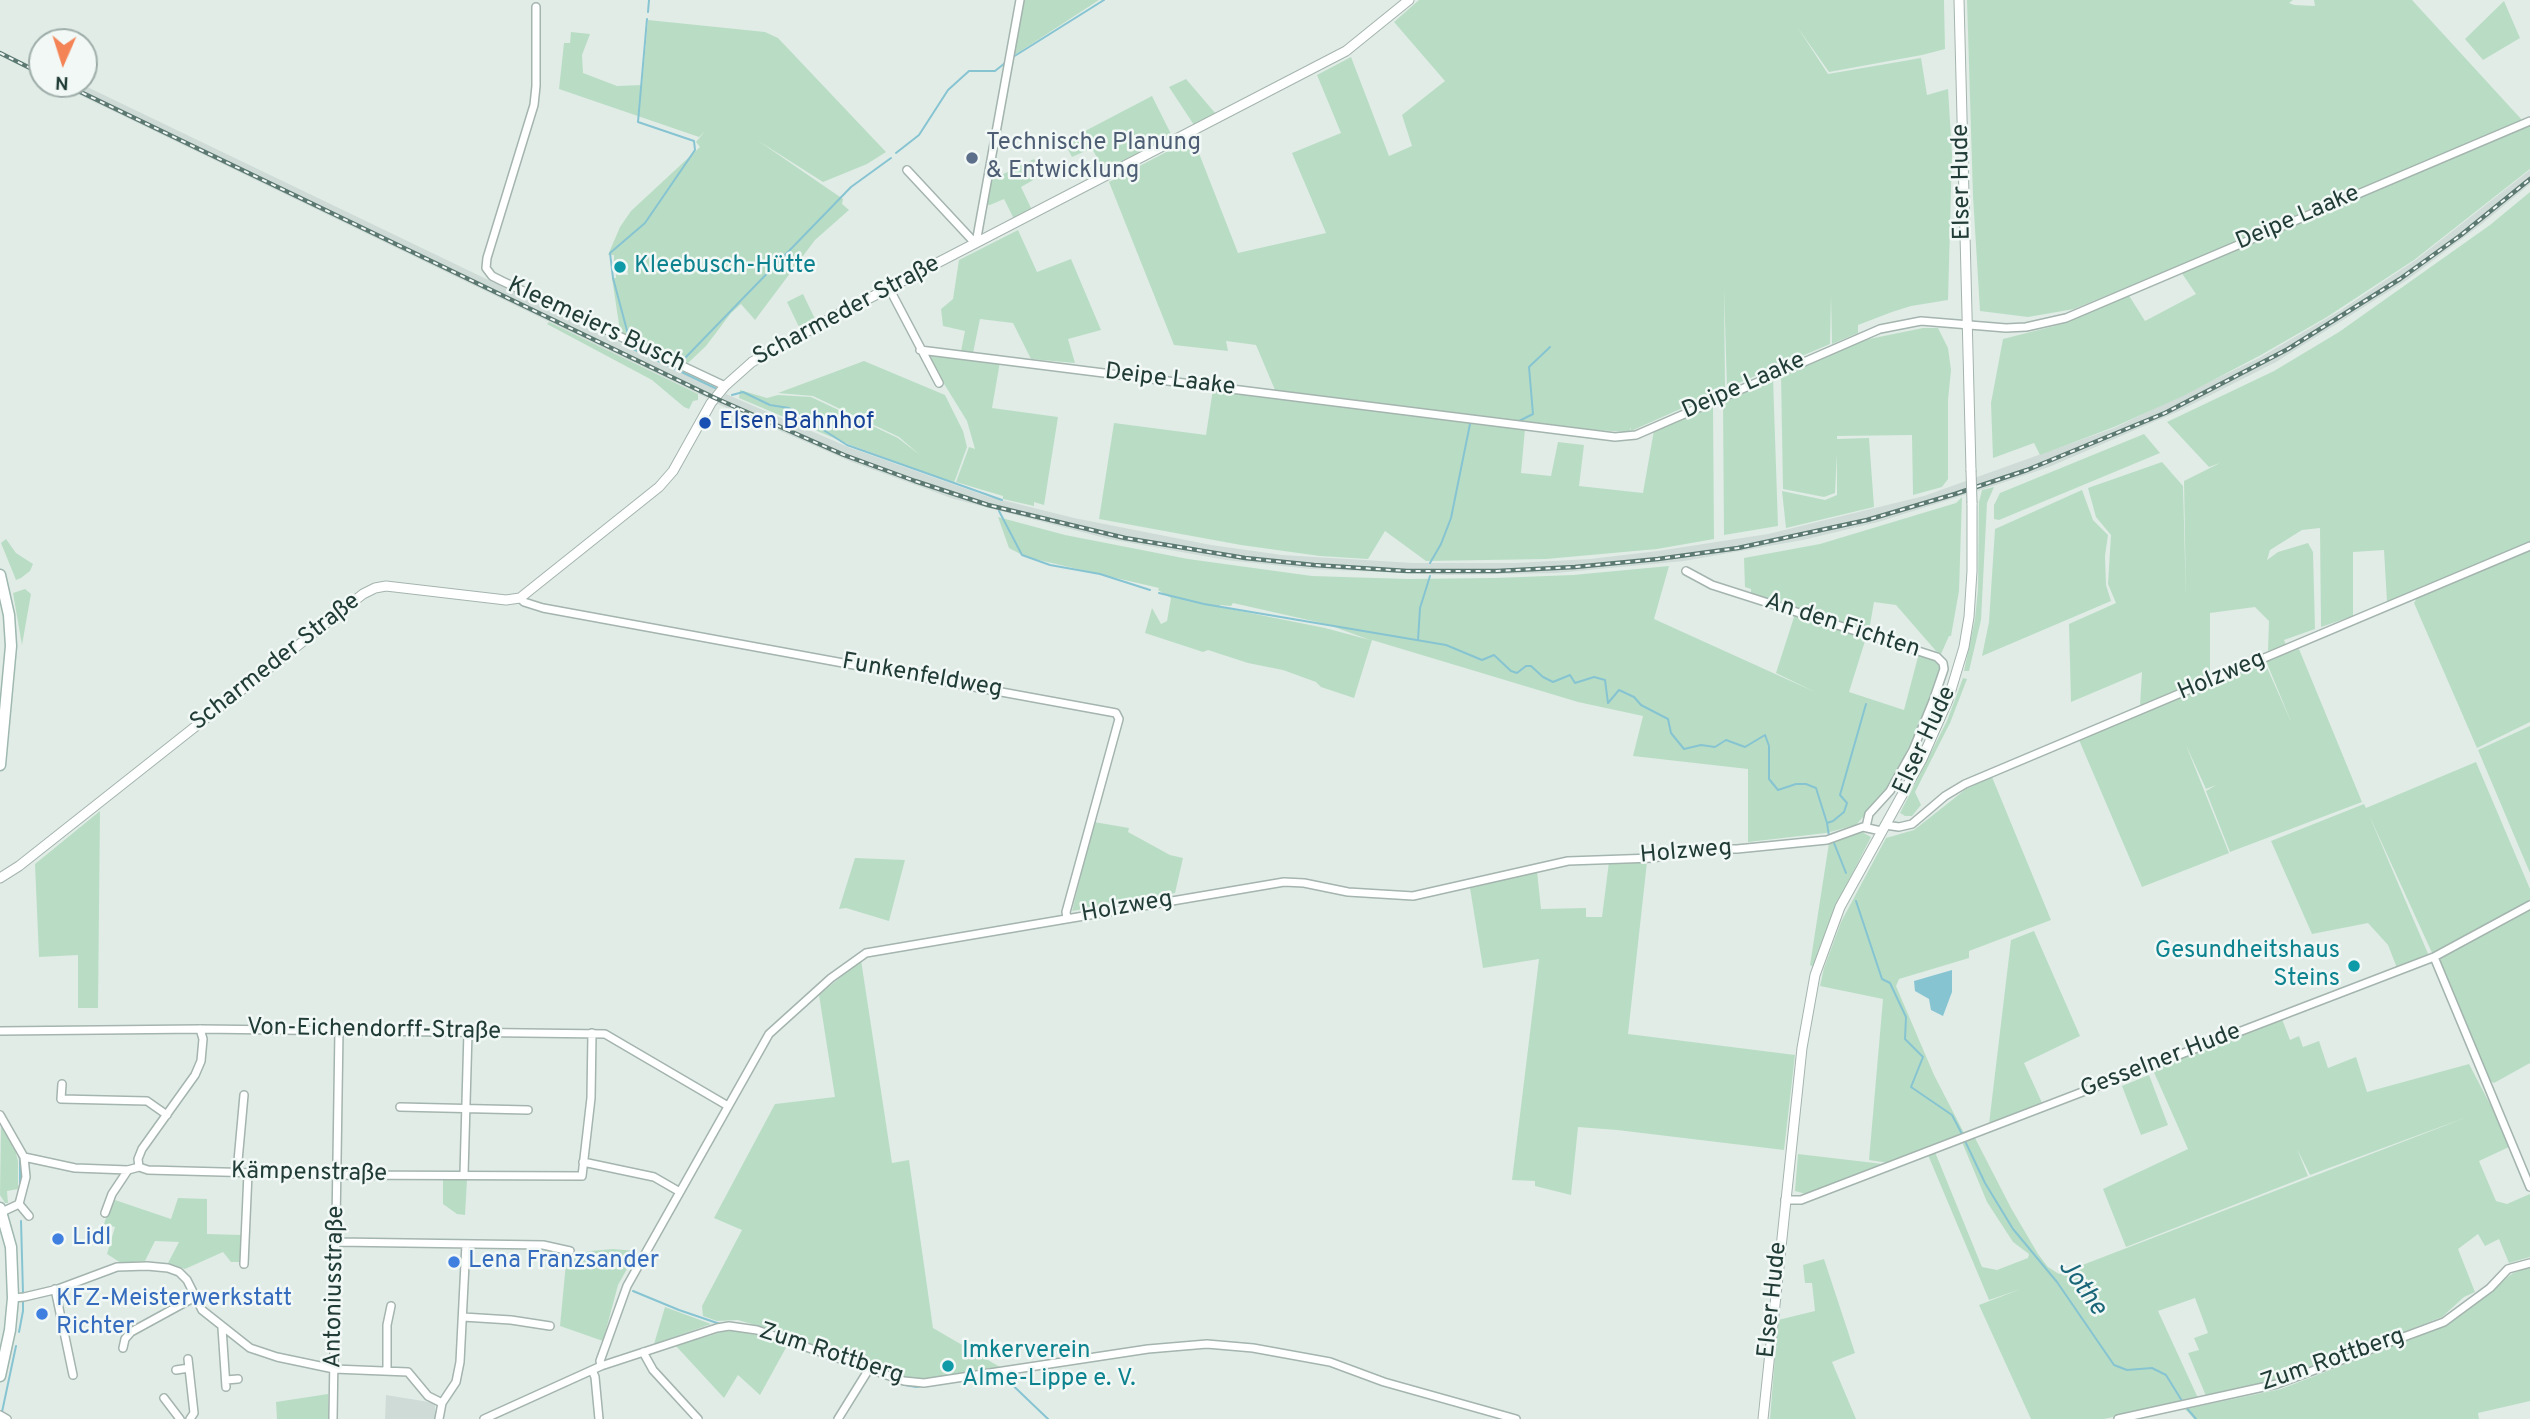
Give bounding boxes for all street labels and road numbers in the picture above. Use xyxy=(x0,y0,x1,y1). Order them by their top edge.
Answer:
street label: Elser Hude xyxy=(1948,124,1978,240)
street label: Deipe Laake xyxy=(2232,180,2364,258)
street label: Scharmeder Straße xyxy=(749,251,945,373)
street label: Kleemeiers Busch xyxy=(502,272,690,380)
street label: Deipe Laake xyxy=(1678,347,1810,427)
street label: Deipe Laake xyxy=(1103,359,1237,403)
street label: Scharmeder Straße xyxy=(185,588,367,738)
street label: An den Fichten xyxy=(1761,588,1923,666)
street label: Holzweg xyxy=(2174,646,2270,708)
street label: Funkenfeldweg xyxy=(840,649,1004,705)
street label: Elser Hude xyxy=(1888,682,1964,800)
street label: Holzweg xyxy=(1639,835,1733,871)
street label: Holzweg xyxy=(1079,886,1175,930)
street label: Von-Eichendorff-Straße xyxy=(247,1014,501,1048)
street label: Gesselner Hude xyxy=(2077,1018,2245,1106)
street label: Kämpenstraße xyxy=(231,1158,387,1190)
street label: Antoniusstraße xyxy=(320,1205,352,1369)
street label: Elser Hude xyxy=(1754,1241,1794,1359)
street label: Zum Rottberg xyxy=(755,1318,907,1392)
street label: Zum Rottberg xyxy=(2257,1323,2409,1399)

